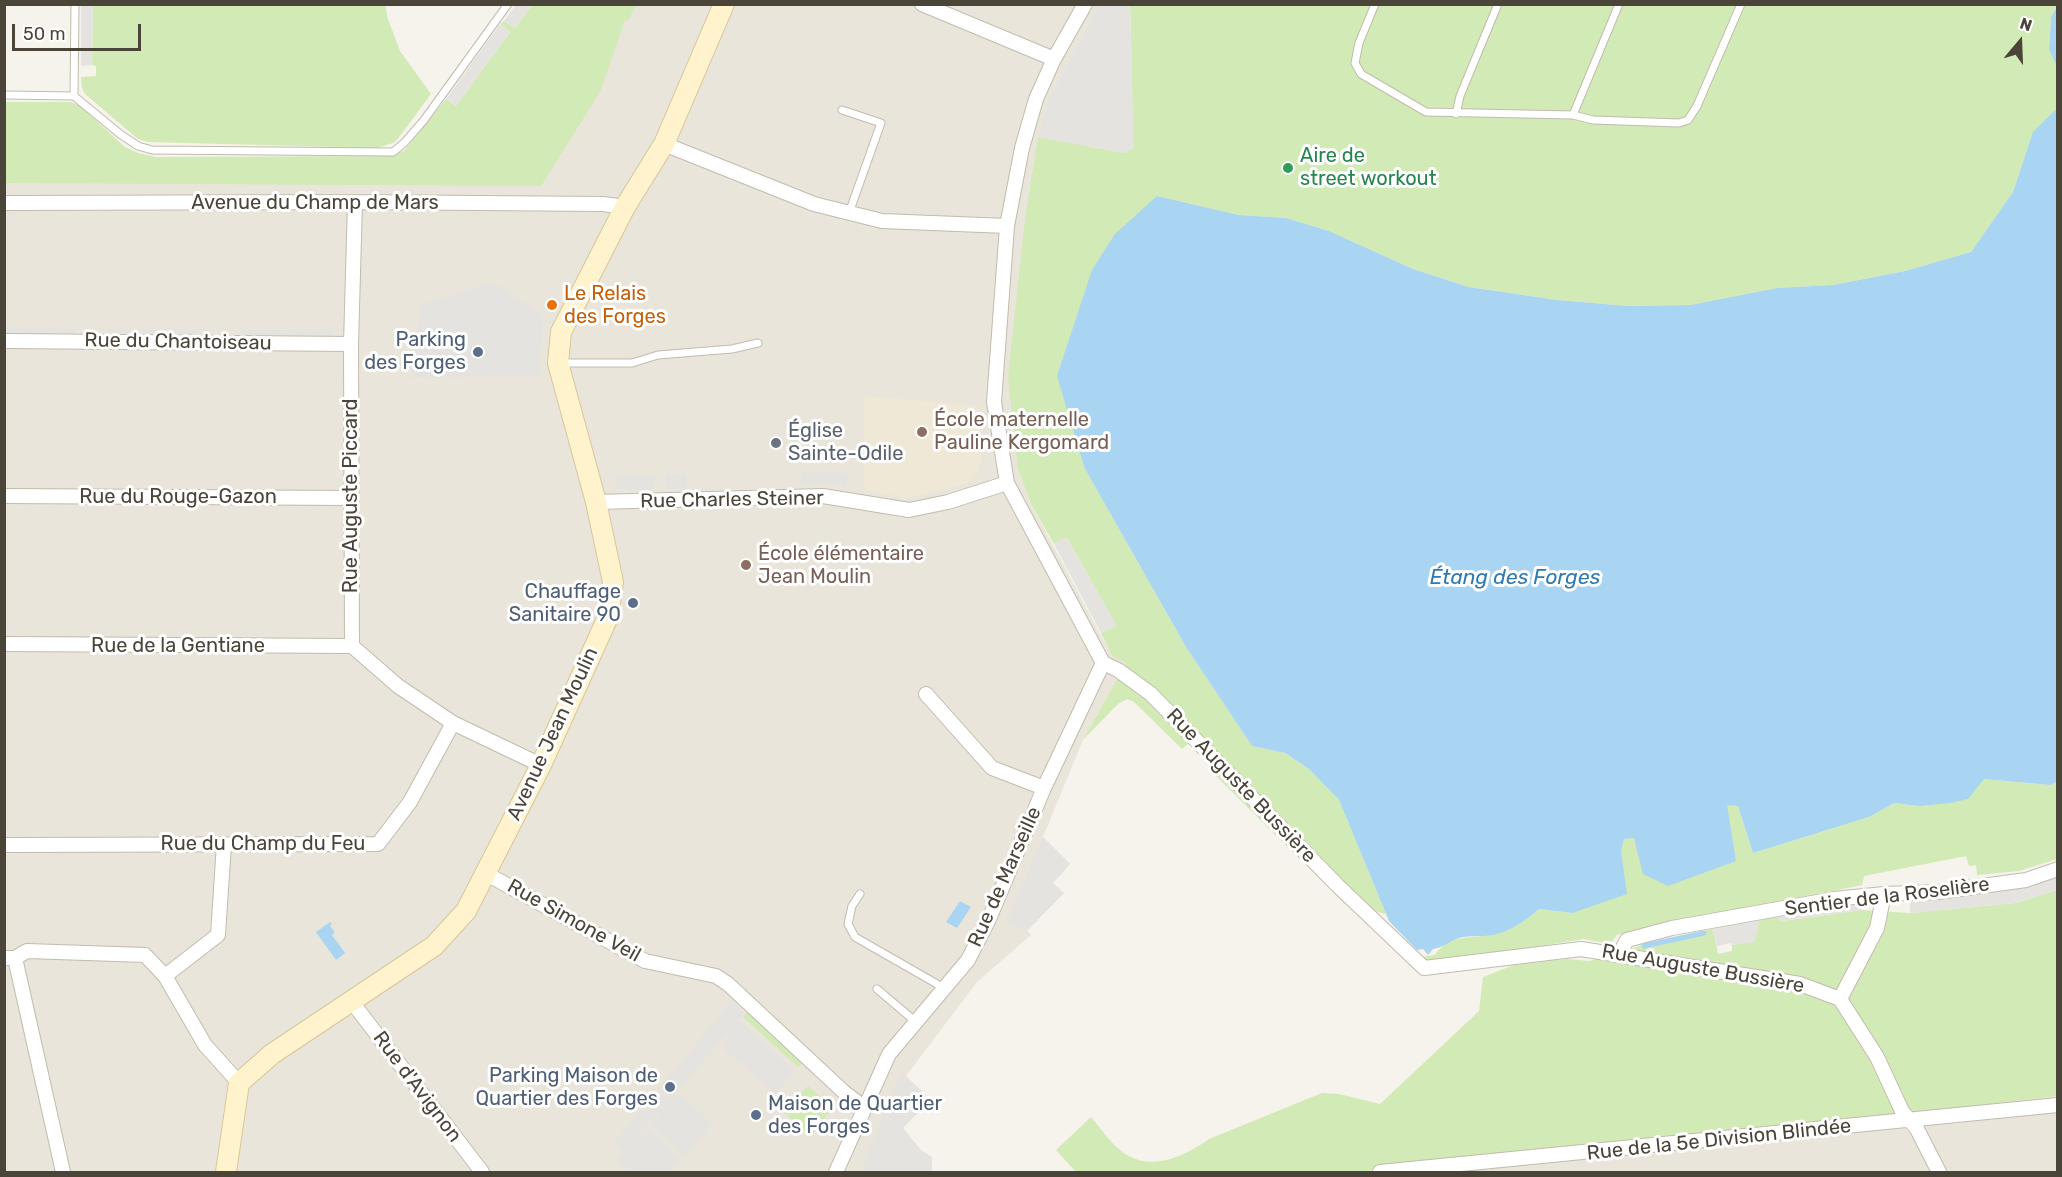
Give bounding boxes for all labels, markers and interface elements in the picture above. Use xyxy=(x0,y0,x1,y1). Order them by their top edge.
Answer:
scale bar xyxy=(15,12,144,50)
north arrow xyxy=(1990,12,2050,72)
text: N xyxy=(2017,14,2035,35)
text: 50 m xyxy=(23,23,66,45)
place label: Aire de street workout xyxy=(1300,144,1436,191)
marker: Aire de street workout xyxy=(1281,161,1295,175)
street label: Avenue du Champ de Mars xyxy=(191,191,439,215)
place label: Le Relais des Forges xyxy=(564,282,666,329)
marker: Le Relais des Forges xyxy=(545,298,559,312)
street label: Rue du Chantoiseau xyxy=(84,328,272,356)
place label: Parking des Forges xyxy=(364,328,466,375)
marker: Parking des Forges xyxy=(471,345,485,359)
street label: Rue Auguste Piccard xyxy=(339,399,363,593)
place label: École maternelle Pauline Kergomard xyxy=(934,408,1109,455)
place label: Église Sainte-Odile xyxy=(788,419,903,466)
marker: École maternelle Pauline Kergomard xyxy=(915,425,929,439)
marker: Église Sainte-Odile xyxy=(769,436,783,450)
street label: Rue du Rouge-Gazon xyxy=(79,485,277,509)
street label: Rue Charles Steiner xyxy=(640,486,824,514)
place label: École élémentaire Jean Moulin xyxy=(758,542,924,589)
marker: École élémentaire Jean Moulin xyxy=(739,558,753,572)
water label: Étang des Forges xyxy=(1430,565,1600,591)
place label: Chauffage Sanitaire 90 xyxy=(509,580,621,627)
marker: Chauffage Sanitaire 90 xyxy=(626,596,640,610)
street label: Rue de la Gentiane xyxy=(91,634,265,658)
street label: Avenue Jean Moulin xyxy=(502,644,604,824)
street label: Rue Auguste Bussière xyxy=(1161,704,1321,868)
street label: Rue de Marseille xyxy=(963,803,1047,951)
street label: Rue du Champ du Feu xyxy=(161,832,365,856)
street label: Sentier de la Roselière xyxy=(1783,873,1991,921)
street label: Rue Simone Veil xyxy=(503,874,645,968)
street label: Rue Auguste Bussière xyxy=(1600,939,1806,999)
street label: Rue d'Avignon xyxy=(368,1027,466,1147)
place label: Parking Maison de Quartier des Forges xyxy=(476,1064,658,1111)
marker: Parking Maison de Quartier des Forges xyxy=(663,1080,677,1094)
place label: Maison de Quartier des Forges xyxy=(768,1092,942,1139)
marker: Maison de Quartier des Forges xyxy=(749,1108,763,1122)
street label: Rue de la 5e Division Blindée xyxy=(1586,1114,1852,1166)

